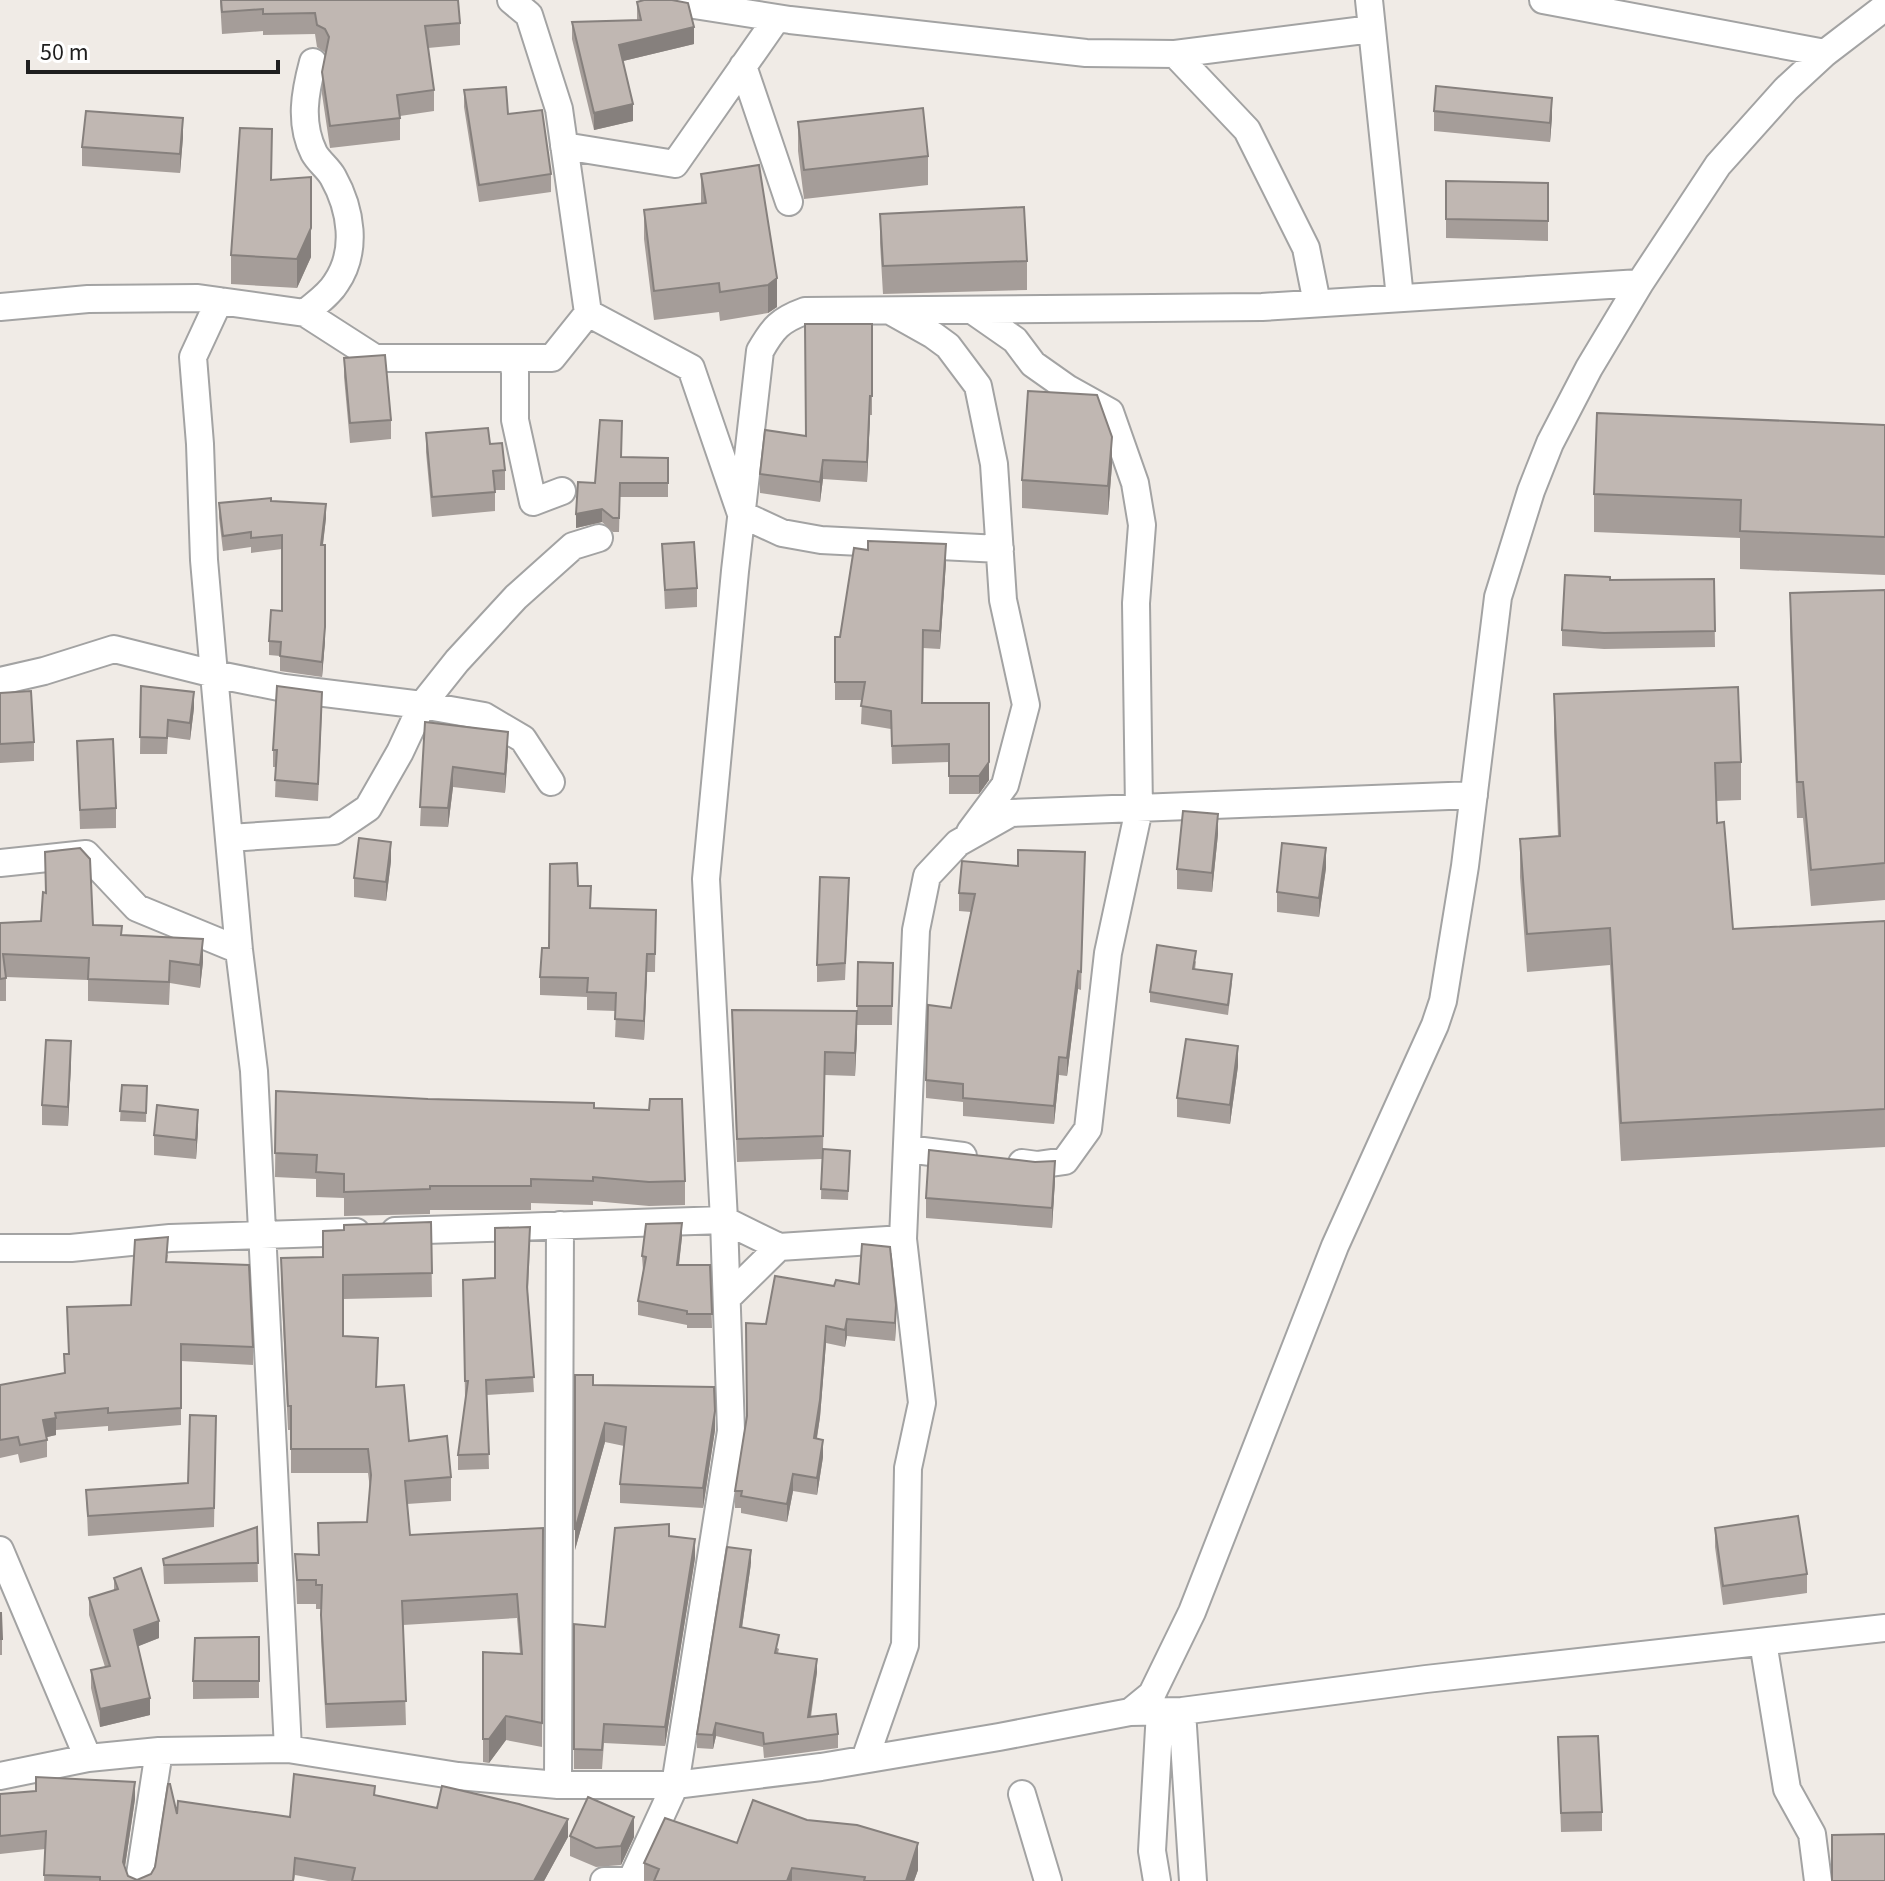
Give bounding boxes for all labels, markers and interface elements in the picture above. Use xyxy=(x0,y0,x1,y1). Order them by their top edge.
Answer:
scale bar xyxy=(28,24,278,74)
text: 50 m xyxy=(40,35,89,70)

